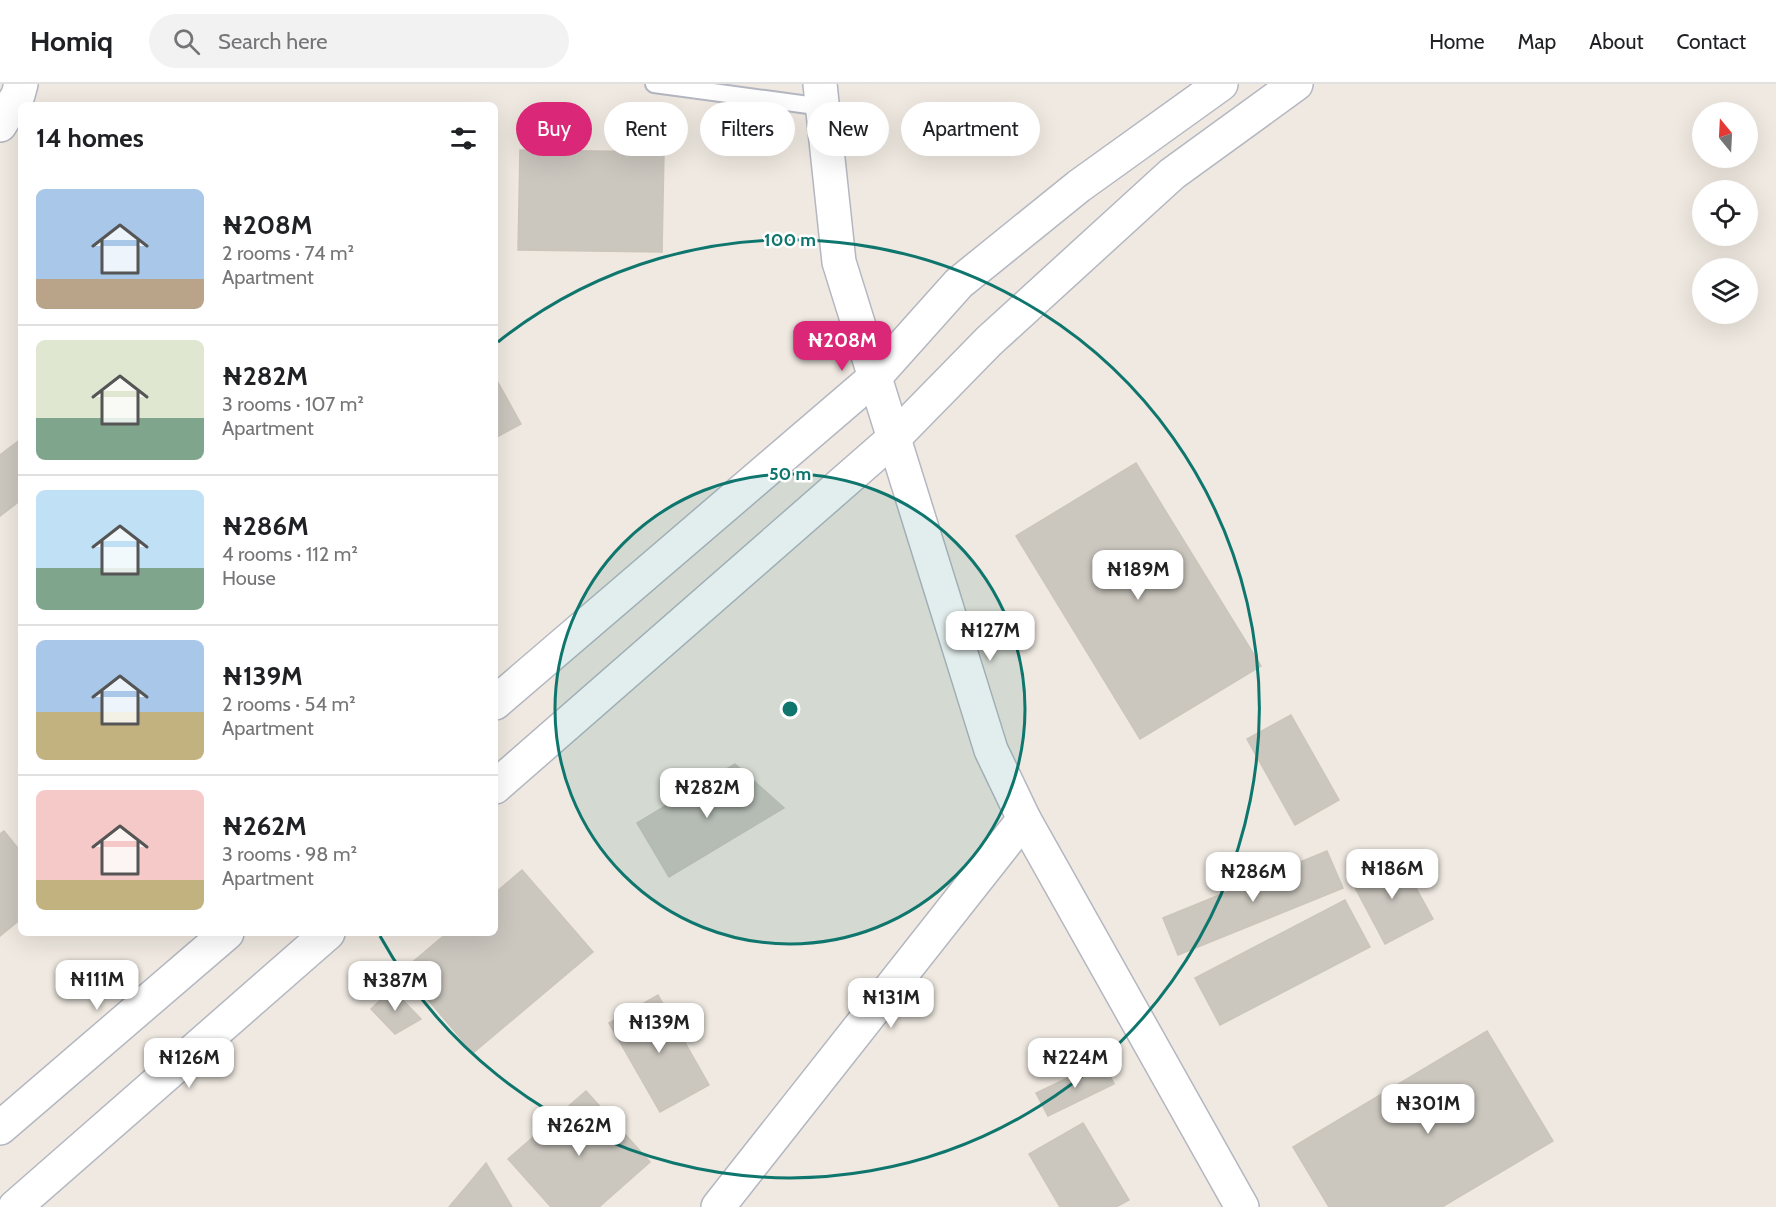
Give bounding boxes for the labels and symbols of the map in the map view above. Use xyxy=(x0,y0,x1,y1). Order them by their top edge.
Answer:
north arrow xyxy=(1692,102,1758,168)
text: 100 m xyxy=(764,229,816,251)
pin: ₦208M xyxy=(800,321,884,372)
text: 50 m xyxy=(769,463,811,485)
pin: ₦189M xyxy=(1096,550,1180,601)
pin: ₦127M xyxy=(948,611,1032,662)
centre of rings xyxy=(780,699,800,719)
pin: ₦282M xyxy=(665,768,749,819)
pin: ₦186M xyxy=(1350,849,1434,900)
pin: ₦286M xyxy=(1211,852,1295,903)
pin: ₦111M xyxy=(55,960,139,1011)
pin: ₦387M xyxy=(353,961,437,1012)
pin: ₦131M xyxy=(849,978,933,1029)
pin: ₦139M xyxy=(617,1003,701,1054)
pin: ₦126M xyxy=(147,1038,231,1089)
pin: ₦224M xyxy=(1033,1038,1117,1089)
pin: ₦301M xyxy=(1386,1084,1470,1135)
pin: ₦262M xyxy=(537,1106,621,1157)

